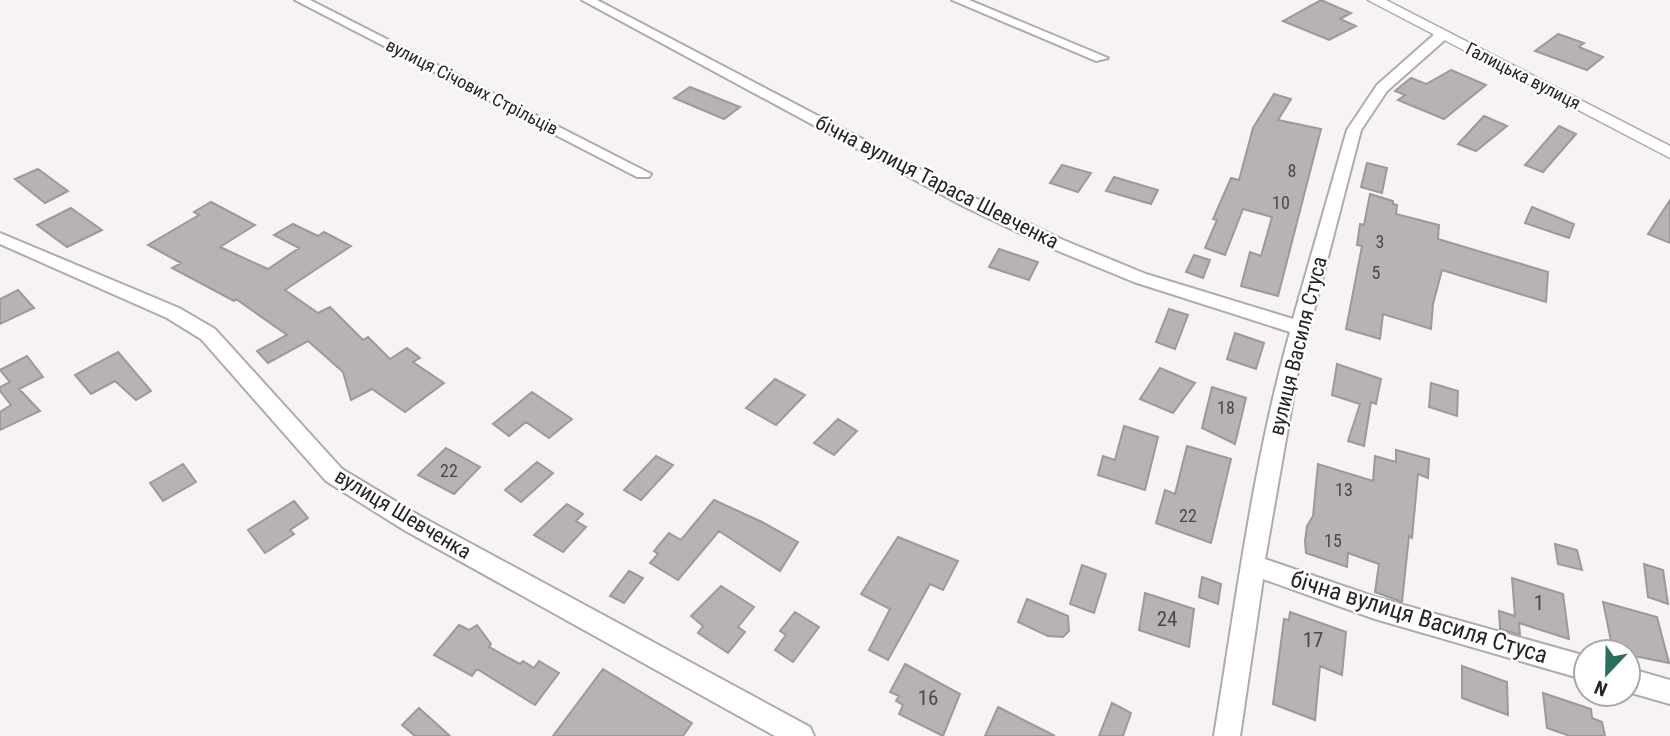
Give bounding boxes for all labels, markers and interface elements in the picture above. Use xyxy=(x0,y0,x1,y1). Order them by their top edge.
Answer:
street label: вулиця Січових Стрільців xyxy=(383,34,562,139)
street label: Галицька вулиця xyxy=(1462,38,1584,114)
street label: бічна вулиця Тараса Шевченка xyxy=(811,110,1063,254)
house number: 8 xyxy=(1288,160,1296,181)
house number: 10 xyxy=(1272,192,1290,213)
house number: 3 xyxy=(1376,231,1384,252)
street label: вулиця Василя Стуса xyxy=(1264,254,1332,438)
house number: 5 xyxy=(1372,262,1381,283)
house number: 18 xyxy=(1217,397,1235,418)
house number: 22 xyxy=(440,460,458,481)
street label: вулиця Шевченка xyxy=(331,464,475,564)
house number: 13 xyxy=(1335,479,1353,500)
house number: 22 xyxy=(1179,505,1197,526)
house number: 15 xyxy=(1324,530,1342,551)
street label: бічна вулиця Василя Стуса xyxy=(1287,565,1551,669)
house number: 1 xyxy=(1534,591,1544,615)
house number: 24 xyxy=(1157,607,1177,631)
house number: 17 xyxy=(1303,628,1323,652)
north arrow xyxy=(1572,638,1642,708)
text: N xyxy=(1591,675,1611,701)
house number: 16 xyxy=(918,686,938,710)

